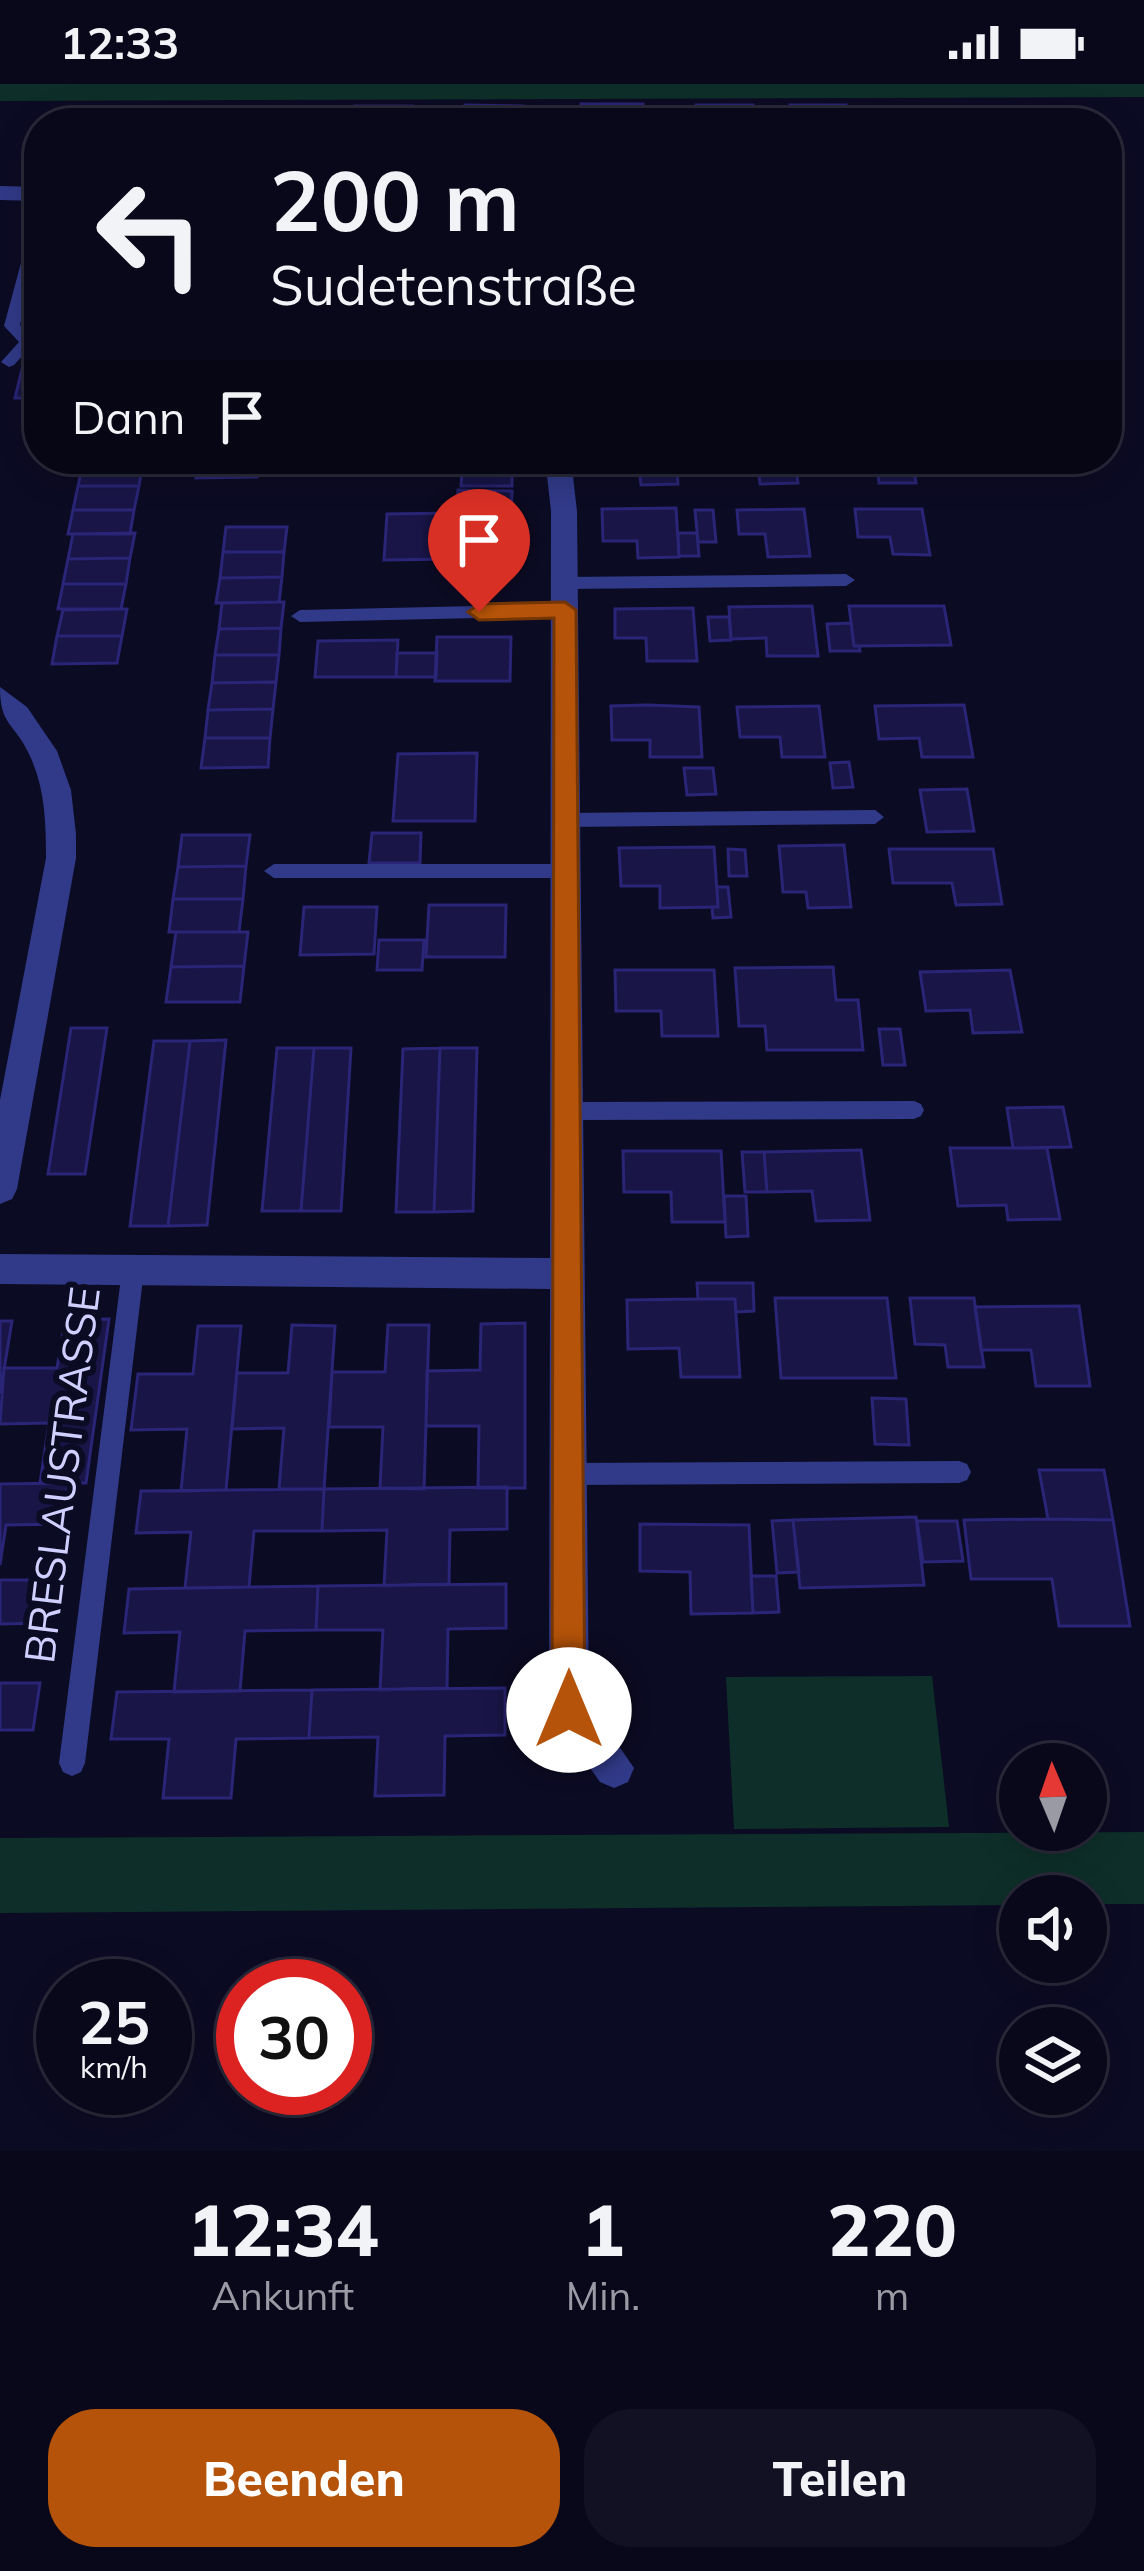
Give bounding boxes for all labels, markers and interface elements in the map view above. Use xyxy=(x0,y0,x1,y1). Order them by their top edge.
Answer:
text: 12:33 xyxy=(60,14,179,70)
text: 200 m xyxy=(270,147,520,252)
icon: left xyxy=(72,156,228,312)
text: Sudetenstraße xyxy=(270,251,637,319)
icon: arrive xyxy=(209,384,275,450)
text: Dann xyxy=(72,389,185,445)
pin xyxy=(428,489,530,612)
icon: arrive xyxy=(446,507,512,573)
street label: BRESLAUSTRASSE xyxy=(12,1284,111,1666)
position arrow xyxy=(506,1647,632,1773)
north arrow xyxy=(999,1743,1107,1851)
map controls xyxy=(999,1743,1107,2115)
button: sound xyxy=(999,1875,1107,1983)
speed limit sign: 30 xyxy=(216,1959,372,2115)
text: 25 xyxy=(78,1984,150,2059)
button: layers xyxy=(999,2007,1107,2115)
text: km/h xyxy=(80,2048,148,2086)
text: 12:34 xyxy=(187,2184,379,2274)
text: 1 xyxy=(581,2184,625,2274)
text: 220 xyxy=(827,2184,957,2274)
text: Ankunft xyxy=(211,2271,354,2320)
text: Min. xyxy=(566,2271,640,2320)
text: m xyxy=(875,2271,909,2320)
button: Beenden xyxy=(48,2409,560,2547)
button: Teilen xyxy=(584,2409,1096,2547)

